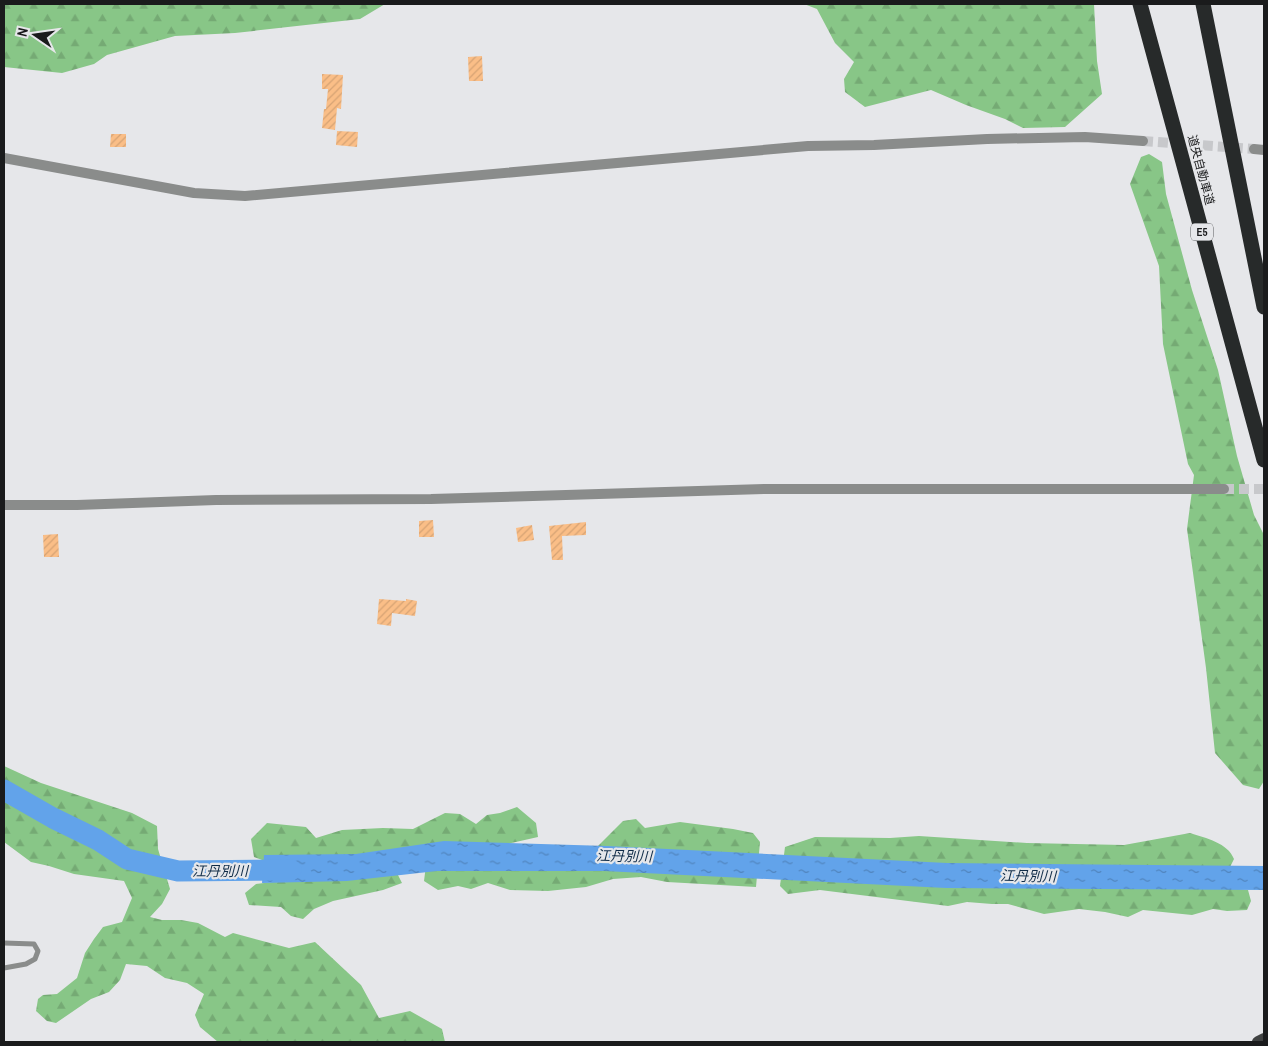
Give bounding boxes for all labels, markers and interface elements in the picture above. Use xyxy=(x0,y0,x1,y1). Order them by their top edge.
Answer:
north arrow xyxy=(10,10,60,60)
text: N xyxy=(13,26,32,38)
street label: 道央自動車道 xyxy=(1184,133,1218,207)
road number: E5 xyxy=(1191,223,1213,240)
water label: 江丹別川 xyxy=(596,847,654,866)
water label: 江丹別川 xyxy=(192,862,250,880)
water label: 江丹別川 xyxy=(1000,867,1058,886)

